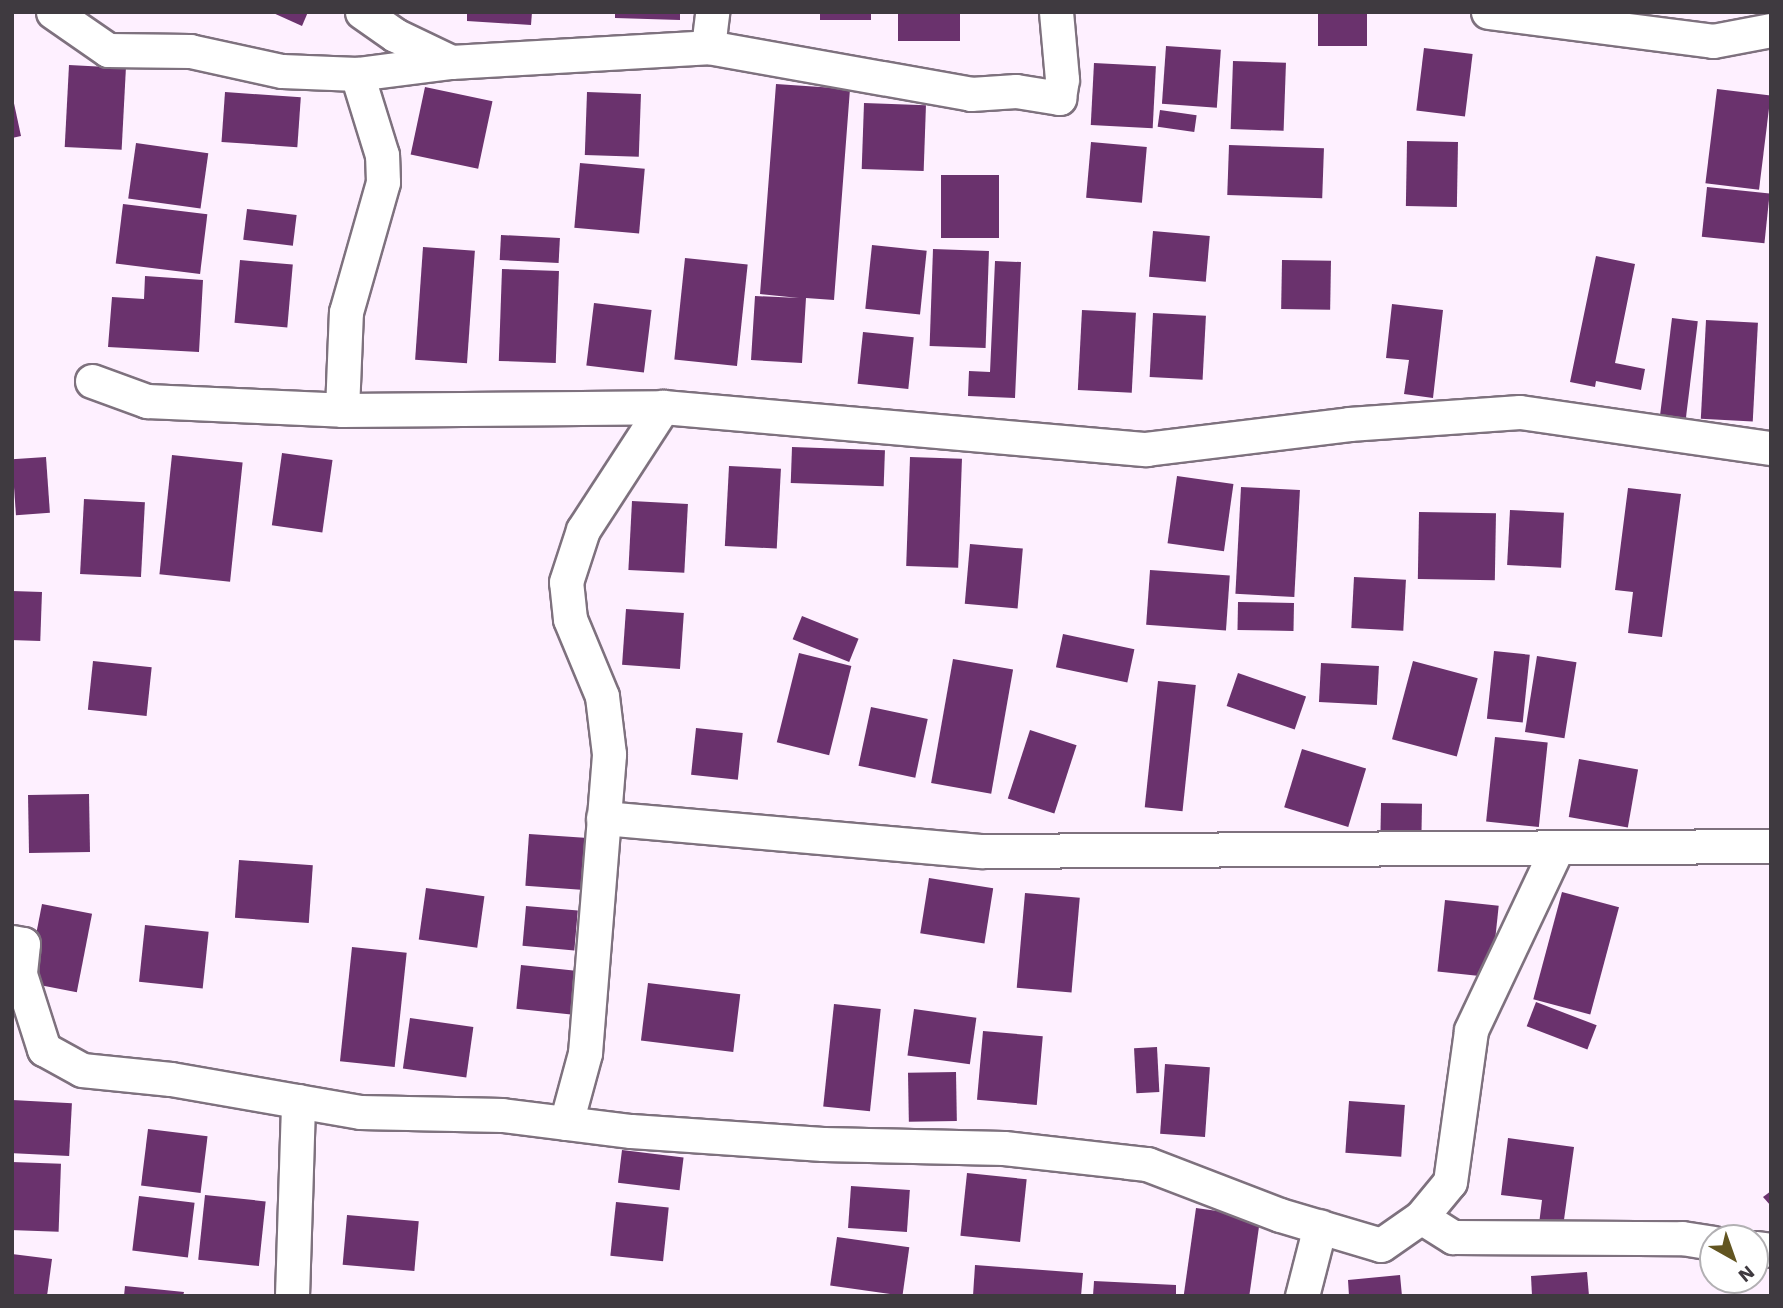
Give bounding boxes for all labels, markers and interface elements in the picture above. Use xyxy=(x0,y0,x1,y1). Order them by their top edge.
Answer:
north arrow xyxy=(1699,1224,1769,1294)
text: N xyxy=(1734,1261,1759,1287)

